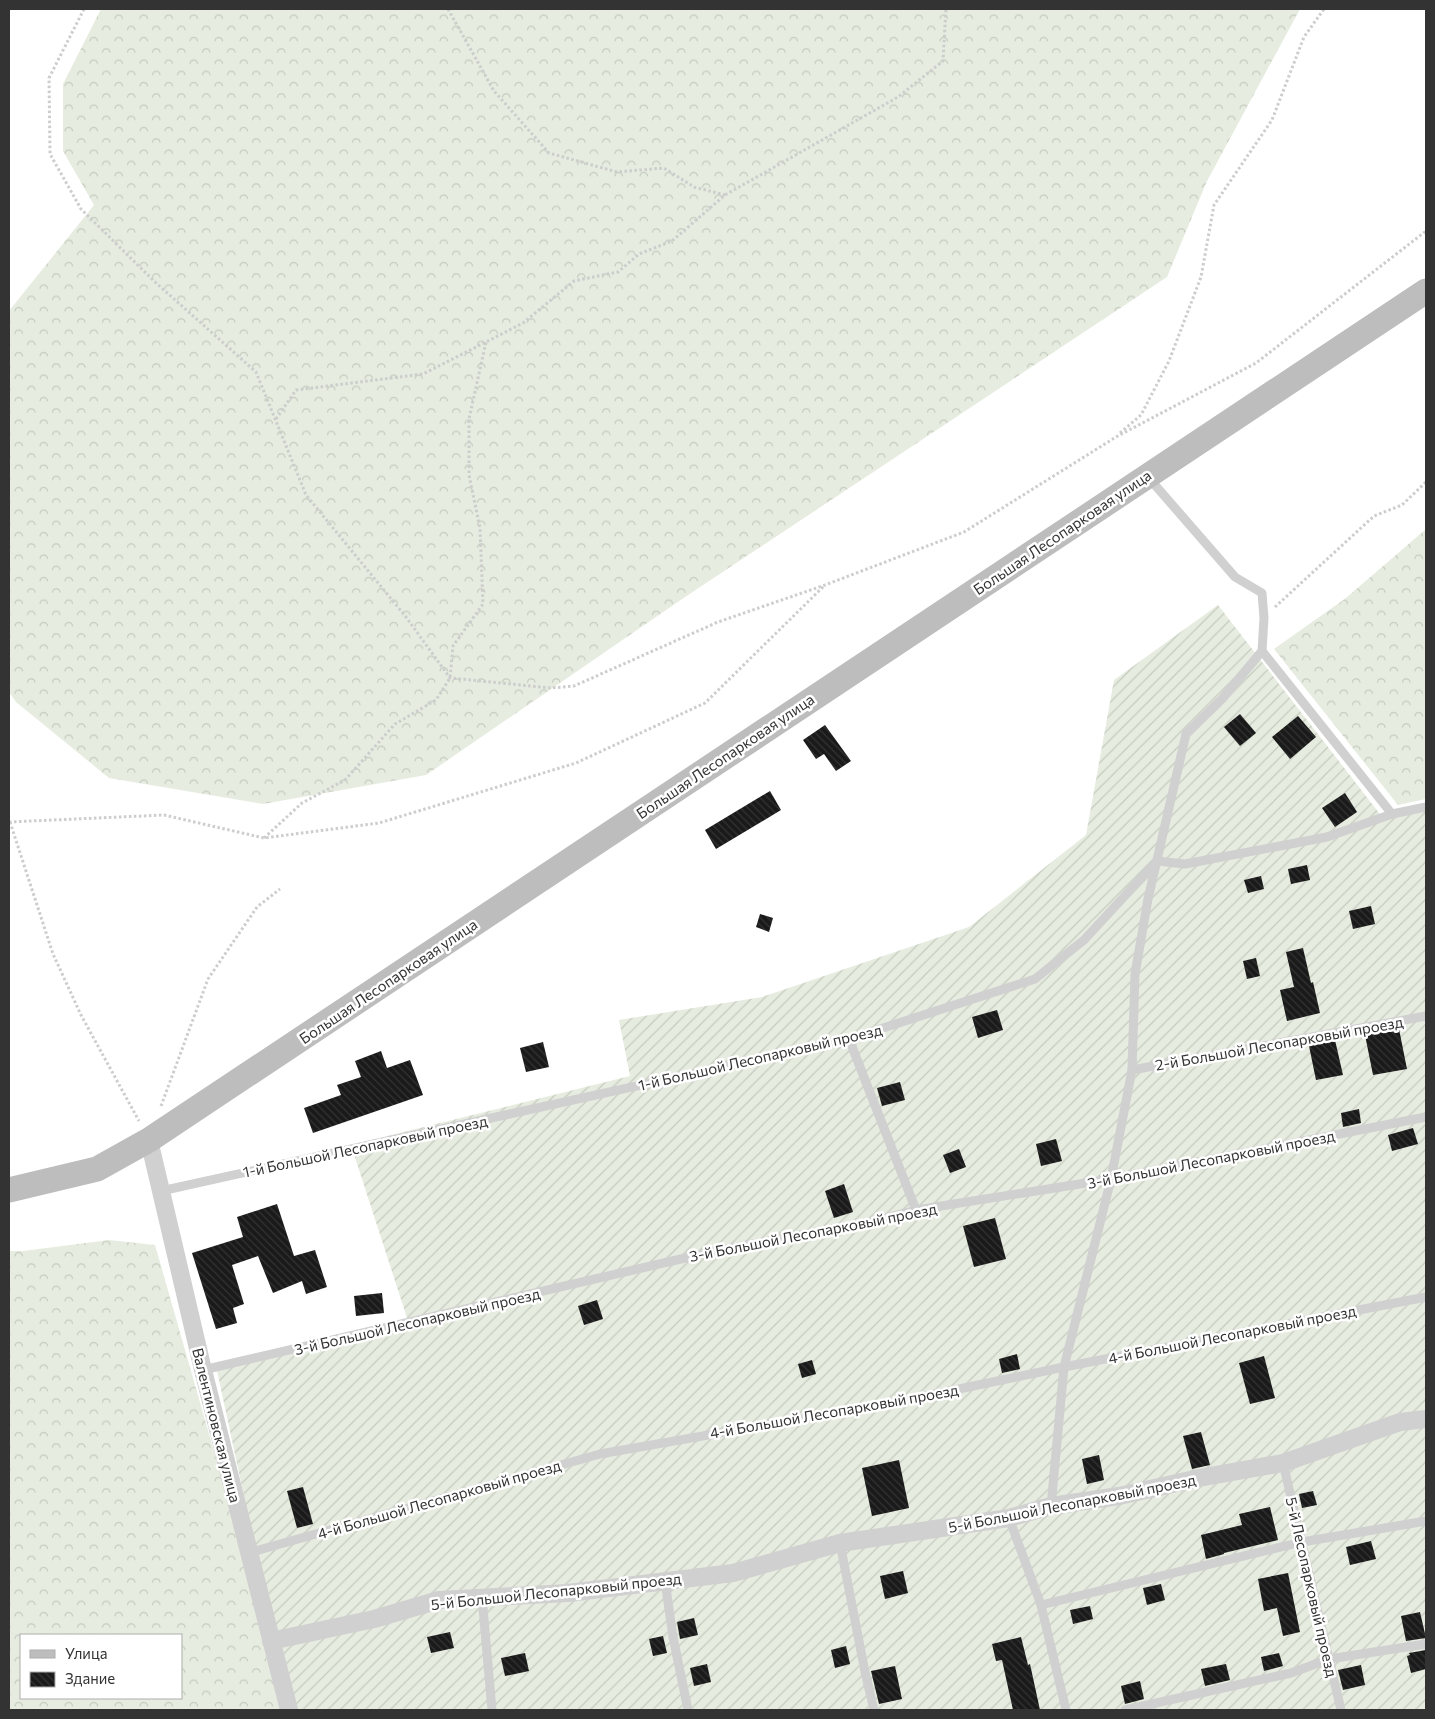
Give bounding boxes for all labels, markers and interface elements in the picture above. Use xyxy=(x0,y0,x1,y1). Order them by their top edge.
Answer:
street label: Большая Лесопарковая улица xyxy=(970,466,1154,598)
street label: Большая Лесопарковая улица xyxy=(633,690,817,822)
street label: Большая Лесопарковая улица xyxy=(296,915,480,1047)
street label: 2-й Большой Лесопарковый проезд xyxy=(1154,1012,1405,1074)
street label: 1-й Большой Лесопарковый проезд xyxy=(636,1020,884,1094)
street label: 1-й Большой Лесопарковый проезд xyxy=(241,1111,489,1181)
street label: 3-й Большой Лесопарковый проезд xyxy=(1086,1126,1336,1192)
street label: 3-й Большой Лесопарковый проезд xyxy=(688,1199,938,1265)
street label: 3-й Большой Лесопарковый проезд xyxy=(292,1284,542,1358)
street label: 4-й Большой Лесопарковый проезд xyxy=(1107,1301,1358,1367)
street label: Валентиновская улица xyxy=(189,1346,245,1504)
street label: 4-й Большой Лесопарковый проезд xyxy=(708,1380,960,1442)
street label: 4-й Большой Лесопарковый проезд xyxy=(315,1456,563,1542)
street label: 5-й Большой Лесопарковый проезд xyxy=(947,1470,1198,1536)
street label: 5-й Лесопарковый проезд xyxy=(1283,1495,1342,1679)
street label: 5-й Большой Лесопарковый проезд xyxy=(430,1569,682,1613)
legend xyxy=(20,1634,182,1699)
text: Улица xyxy=(65,1644,107,1662)
text: Здание xyxy=(65,1669,115,1687)

